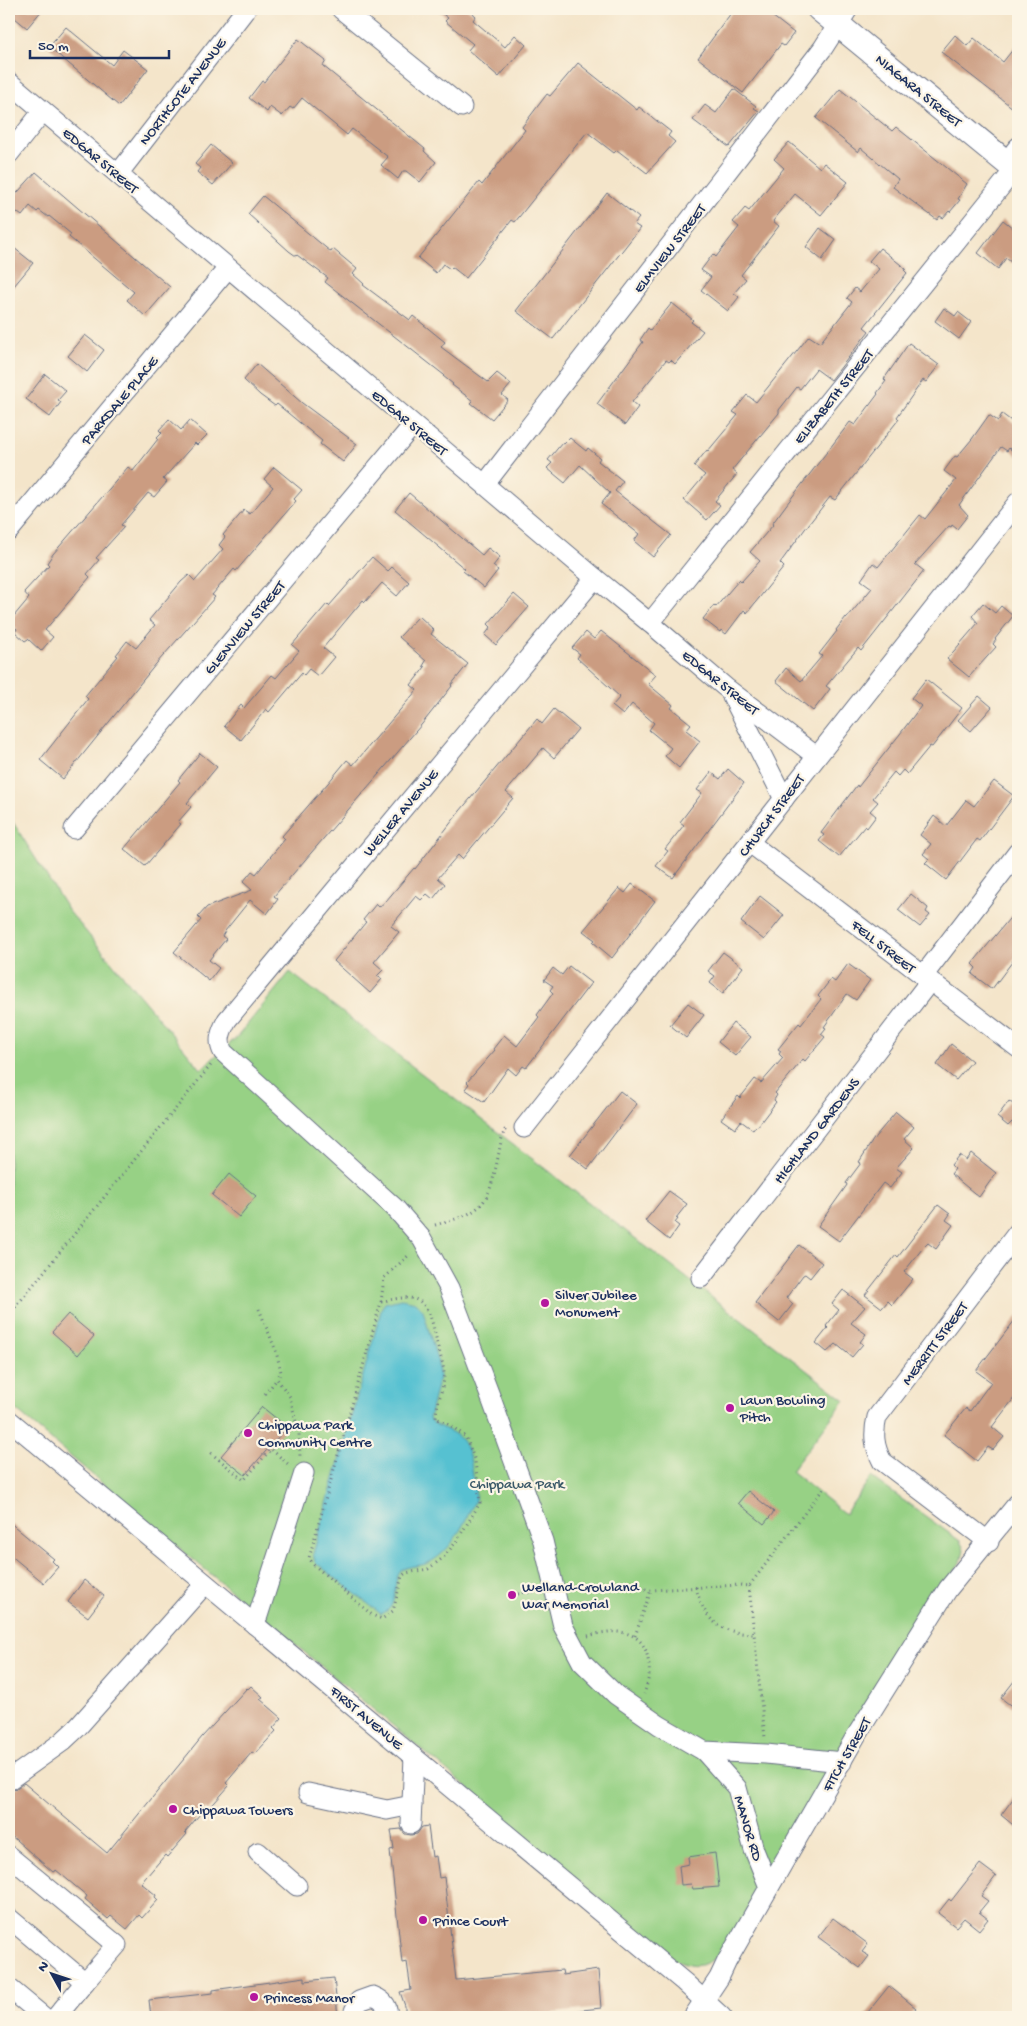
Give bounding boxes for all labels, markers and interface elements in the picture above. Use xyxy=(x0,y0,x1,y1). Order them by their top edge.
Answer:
scale bar xyxy=(30,28,169,60)
street label: NORTHCOTE AVENUE xyxy=(136,34,231,149)
text: 50 m xyxy=(38,38,69,56)
street label: NIAGARA STREET xyxy=(871,51,965,133)
street label: EDGAR STREET xyxy=(58,124,142,199)
street label: ELMVIEW STREET xyxy=(630,200,712,297)
street label: ELIZABETH STREET xyxy=(791,345,879,448)
street label: PARKDALE PLACE xyxy=(78,353,163,450)
street label: EDGAR STREET xyxy=(367,386,451,461)
street label: GLENVIEW STREET xyxy=(201,577,291,679)
street label: EDGAR STREET xyxy=(678,647,763,721)
street label: WELLER AVENUE xyxy=(360,766,444,861)
street label: CHURCH STREET xyxy=(736,770,810,861)
street label: FELL STREET xyxy=(846,916,919,979)
street label: HIGHLAND GARDENS xyxy=(771,1075,865,1188)
place label: Silver Jubilee Monument xyxy=(555,1287,637,1322)
marker: Silver Jubilee Monument xyxy=(539,1297,551,1309)
street label: MERRITT STREET xyxy=(899,1298,973,1389)
place label: Lawn Bowling Pitch xyxy=(739,1392,825,1427)
marker: Lawn Bowling Pitch xyxy=(724,1402,736,1414)
place label: Chippawa Park Community Centre xyxy=(258,1417,372,1452)
marker: Chippawa Park Community Centre xyxy=(242,1427,254,1439)
park label: Chippawa Park xyxy=(470,1476,566,1494)
place label: Welland-Crowland War Memorial xyxy=(522,1579,640,1614)
marker: Welland-Crowland War Memorial xyxy=(506,1589,518,1601)
street label: FIRST AVENUE xyxy=(325,1682,406,1755)
street label: FITCH STREET xyxy=(819,1714,877,1796)
street label: MANOR RD xyxy=(729,1794,766,1864)
place label: Chippawa Towers xyxy=(183,1802,293,1820)
marker: Chippawa Towers xyxy=(167,1803,179,1815)
place label: Prince Court xyxy=(432,1913,510,1931)
marker: Prince Court xyxy=(417,1914,429,1926)
north arrow xyxy=(28,1948,78,1998)
text: N xyxy=(35,1958,53,1976)
place label: Princess Manor xyxy=(263,1990,356,2008)
marker: Princess Manor xyxy=(248,1991,260,2003)

